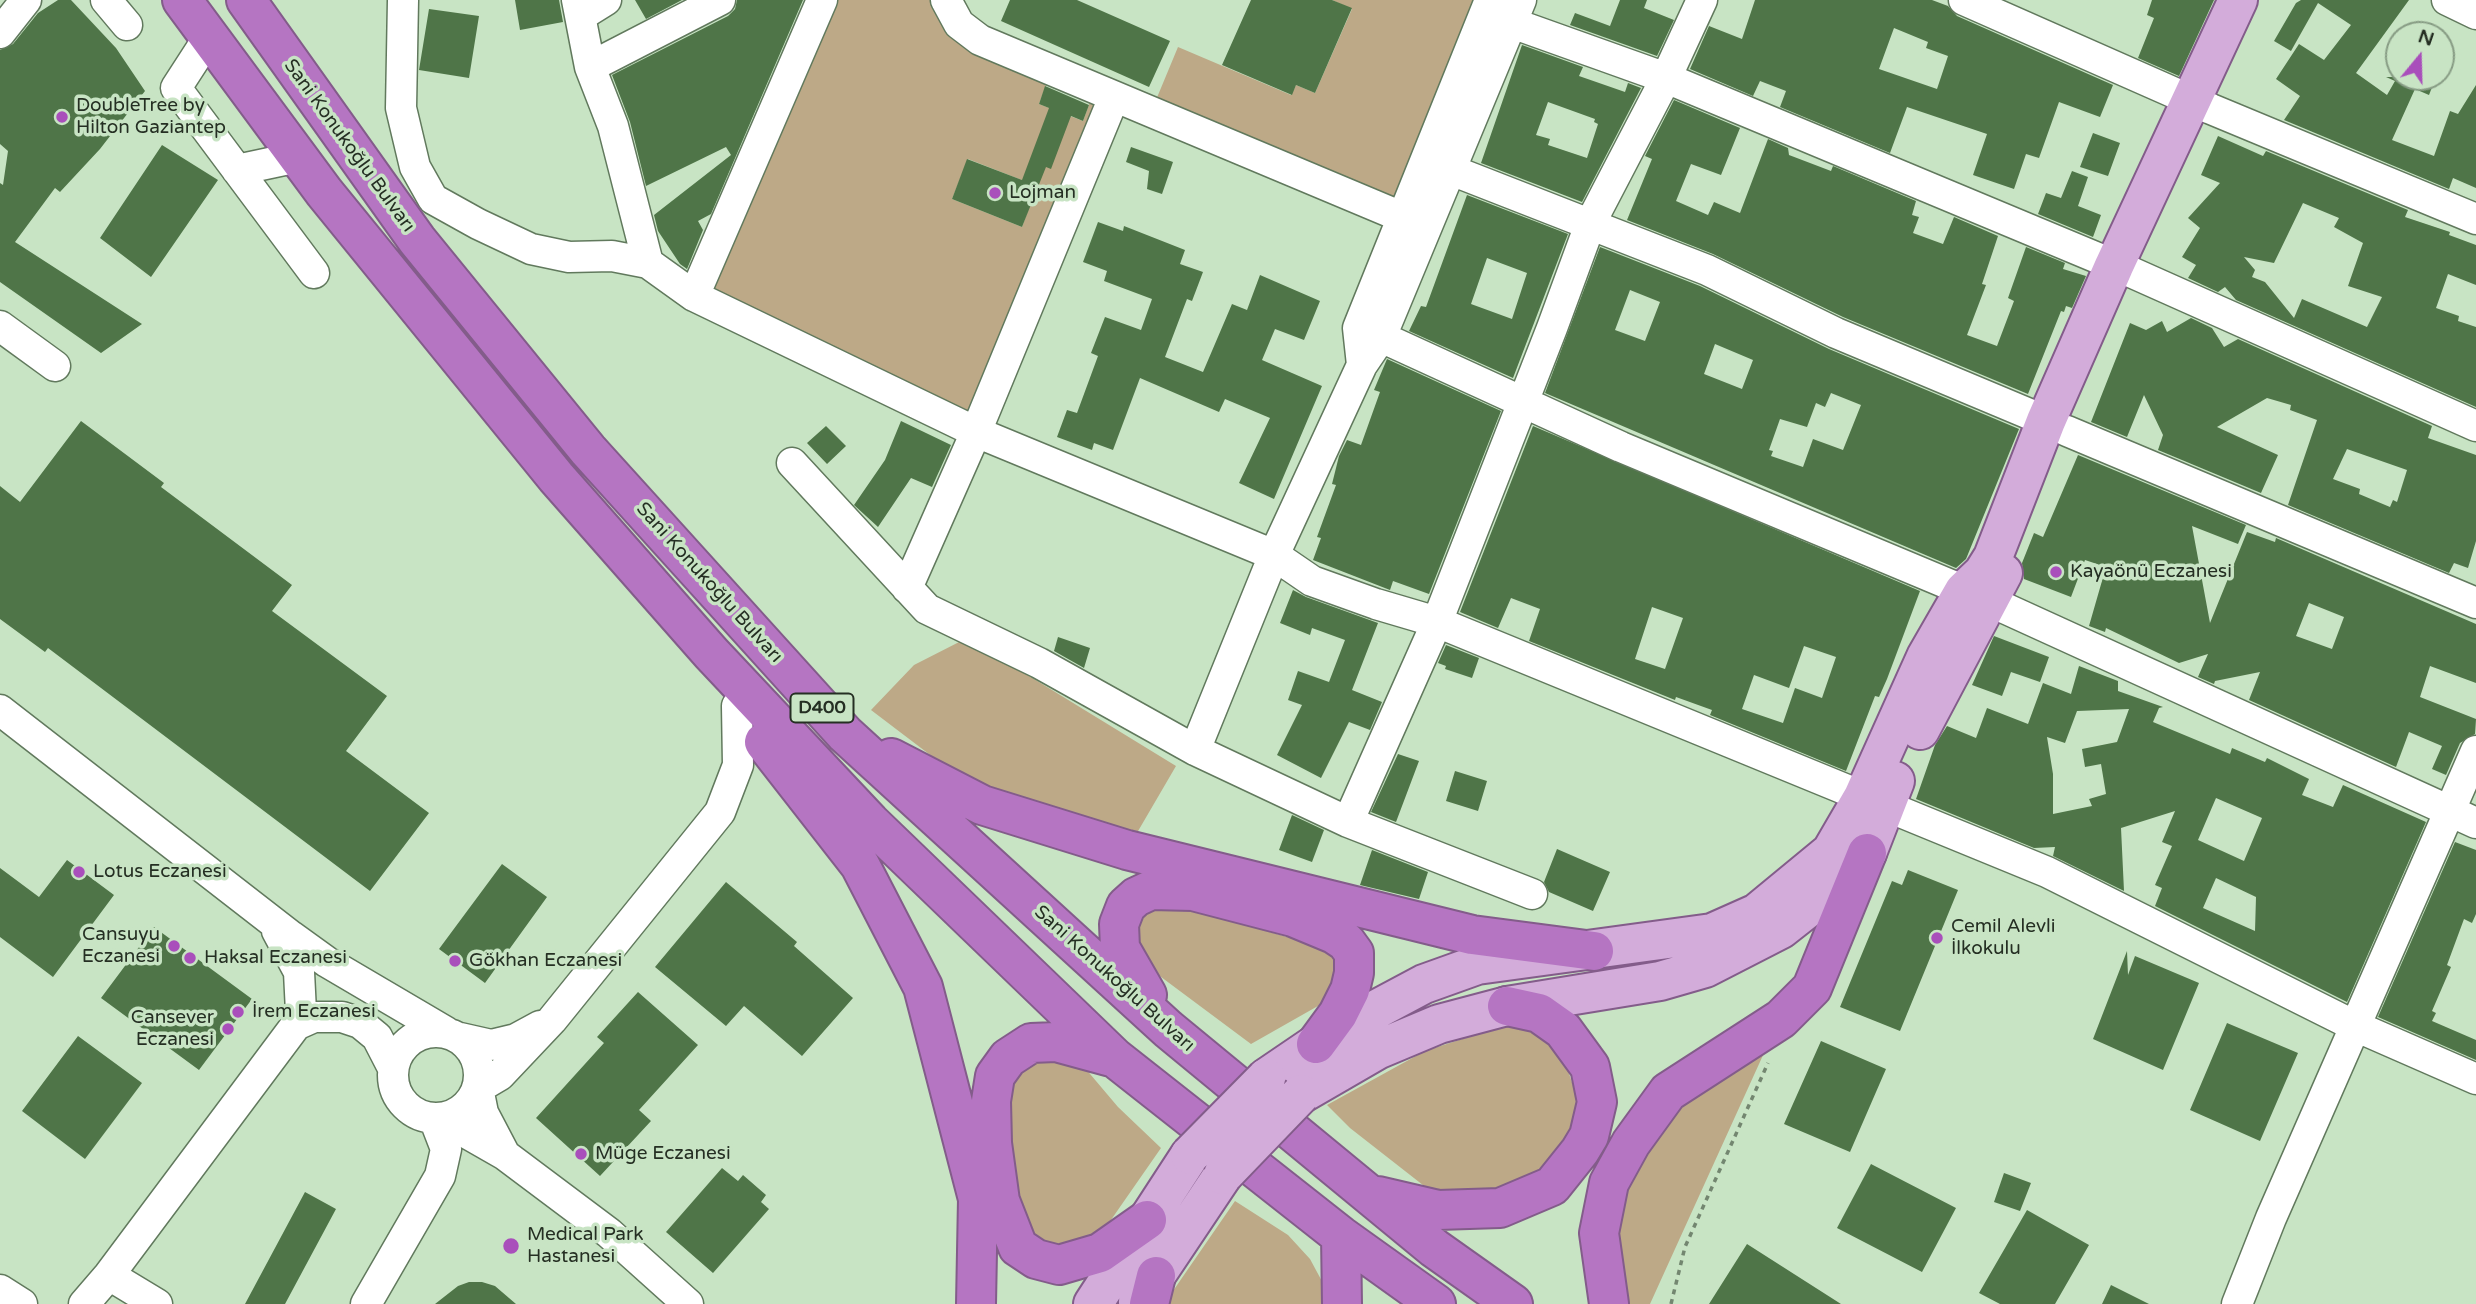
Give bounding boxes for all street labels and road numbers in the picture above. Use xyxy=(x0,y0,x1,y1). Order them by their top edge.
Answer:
street label: Sani Konukoğlu Bulvarı xyxy=(279,55,419,237)
street label: Sani Konukoğlu Bulvarı xyxy=(631,498,787,668)
road number: D400 xyxy=(790,694,854,722)
street label: Sani Konukoğlu Bulvarı xyxy=(1029,901,1199,1057)

